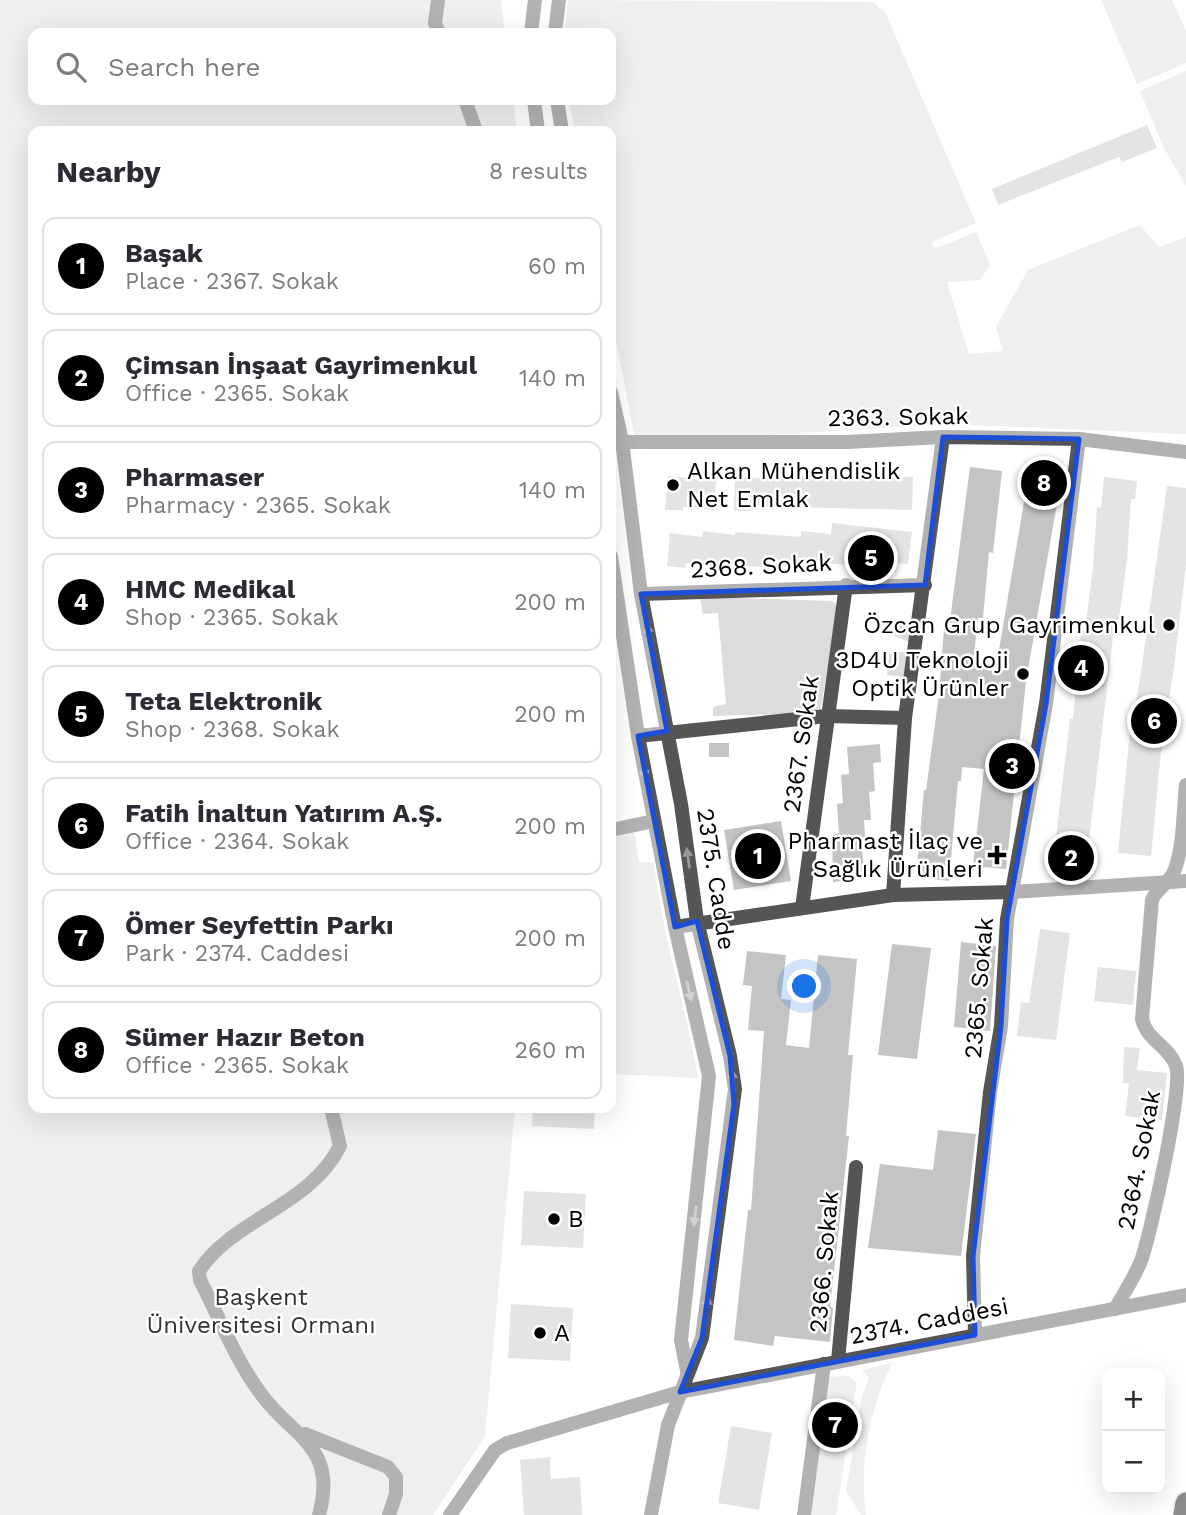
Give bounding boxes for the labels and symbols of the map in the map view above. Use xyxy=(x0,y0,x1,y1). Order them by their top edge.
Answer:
street label: 2363. Sokak xyxy=(827,402,969,432)
place label: Alkan Mühendislik Net Emlak xyxy=(687,457,901,513)
pin: 8 xyxy=(1021,457,1067,509)
marker: Alkan Mühendislik Net Emlak xyxy=(665,477,681,493)
pin: 5 xyxy=(848,532,894,584)
street label: 2368. Sokak xyxy=(689,548,833,584)
place label: Özcan Grup Gayrimenkul xyxy=(863,611,1156,639)
marker: Özcan Grup Gayrimenkul xyxy=(1161,617,1177,633)
one-way arrow xyxy=(643,623,654,645)
pin: 4 xyxy=(1058,642,1104,694)
place label: 3D4U Teknoloji Optik Ürünler xyxy=(835,646,1009,702)
marker: 3D4U Teknoloji Optik Ürünler xyxy=(1015,666,1031,682)
street label: 2367. Sokak xyxy=(778,673,825,814)
pin: 6 xyxy=(1131,695,1177,747)
pin: 3 xyxy=(989,740,1035,792)
one-way arrow xyxy=(639,758,650,780)
street label: 2375. Cadde xyxy=(691,806,741,952)
place label: Pharmast İlaç ve Sağlık Ürünleri xyxy=(788,827,983,883)
pin: 1 xyxy=(735,830,781,882)
pin: 2 xyxy=(1048,832,1094,884)
one-way arrow xyxy=(682,847,693,869)
marker: Pharmast İlaç ve Sağlık Ürünleri xyxy=(989,847,1005,863)
street label: 2365. Sokak xyxy=(959,916,999,1060)
your location xyxy=(787,969,821,1003)
one-way arrow xyxy=(684,981,695,1003)
one-way arrow xyxy=(728,1069,739,1091)
street label: 2364. Sokak xyxy=(1112,1087,1166,1232)
street label: 2366. Sokak xyxy=(804,1190,844,1334)
place label: B xyxy=(568,1205,584,1233)
one-way arrow xyxy=(689,1205,700,1227)
marker: B xyxy=(546,1211,562,1227)
park label: Başkent Üniversitesi Ormanı xyxy=(146,1283,376,1339)
street label: 2374. Caddesi xyxy=(847,1292,1011,1350)
one-way arrow xyxy=(701,1295,712,1317)
place label: A xyxy=(554,1319,570,1347)
marker: A xyxy=(532,1325,548,1341)
pin: 7 xyxy=(812,1399,858,1451)

